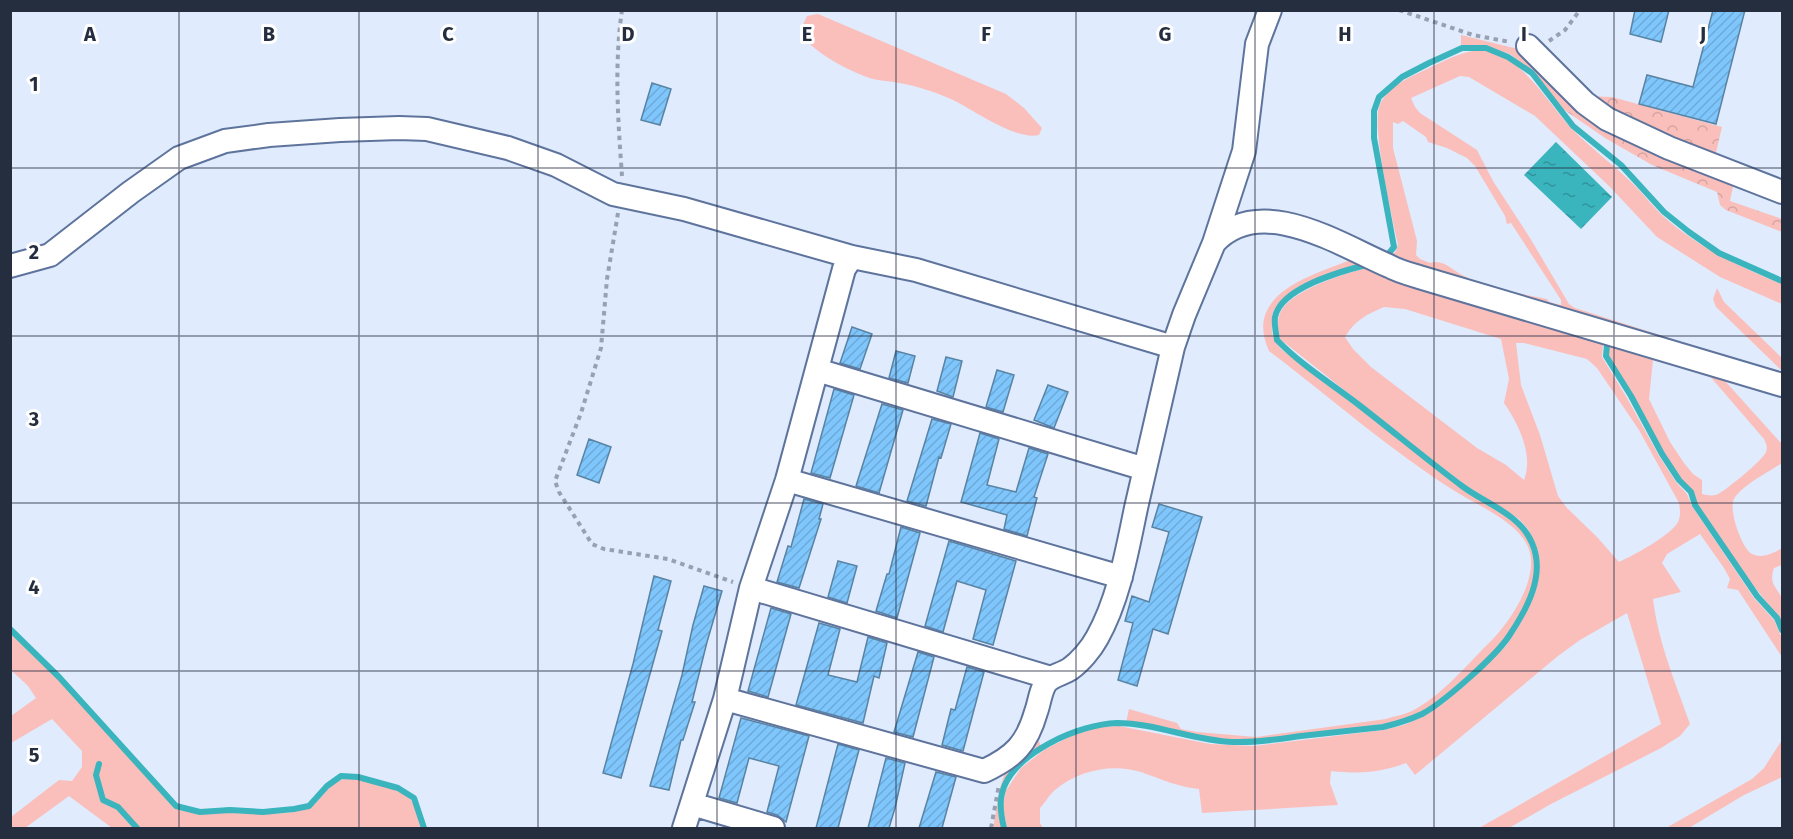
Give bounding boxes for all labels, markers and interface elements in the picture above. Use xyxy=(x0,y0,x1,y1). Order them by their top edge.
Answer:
text: A xyxy=(83,22,97,46)
text: B xyxy=(263,22,275,46)
text: C xyxy=(442,22,454,46)
text: D xyxy=(621,22,635,46)
text: E xyxy=(802,22,812,46)
text: F xyxy=(981,22,991,46)
text: G xyxy=(1159,22,1171,46)
text: H xyxy=(1338,22,1352,46)
text: I xyxy=(1521,22,1527,46)
text: J xyxy=(1699,22,1706,46)
text: 1 xyxy=(29,72,39,96)
text: 2 xyxy=(29,240,39,264)
text: 3 xyxy=(28,407,39,431)
text: 4 xyxy=(28,575,40,599)
text: 5 xyxy=(29,743,40,767)

